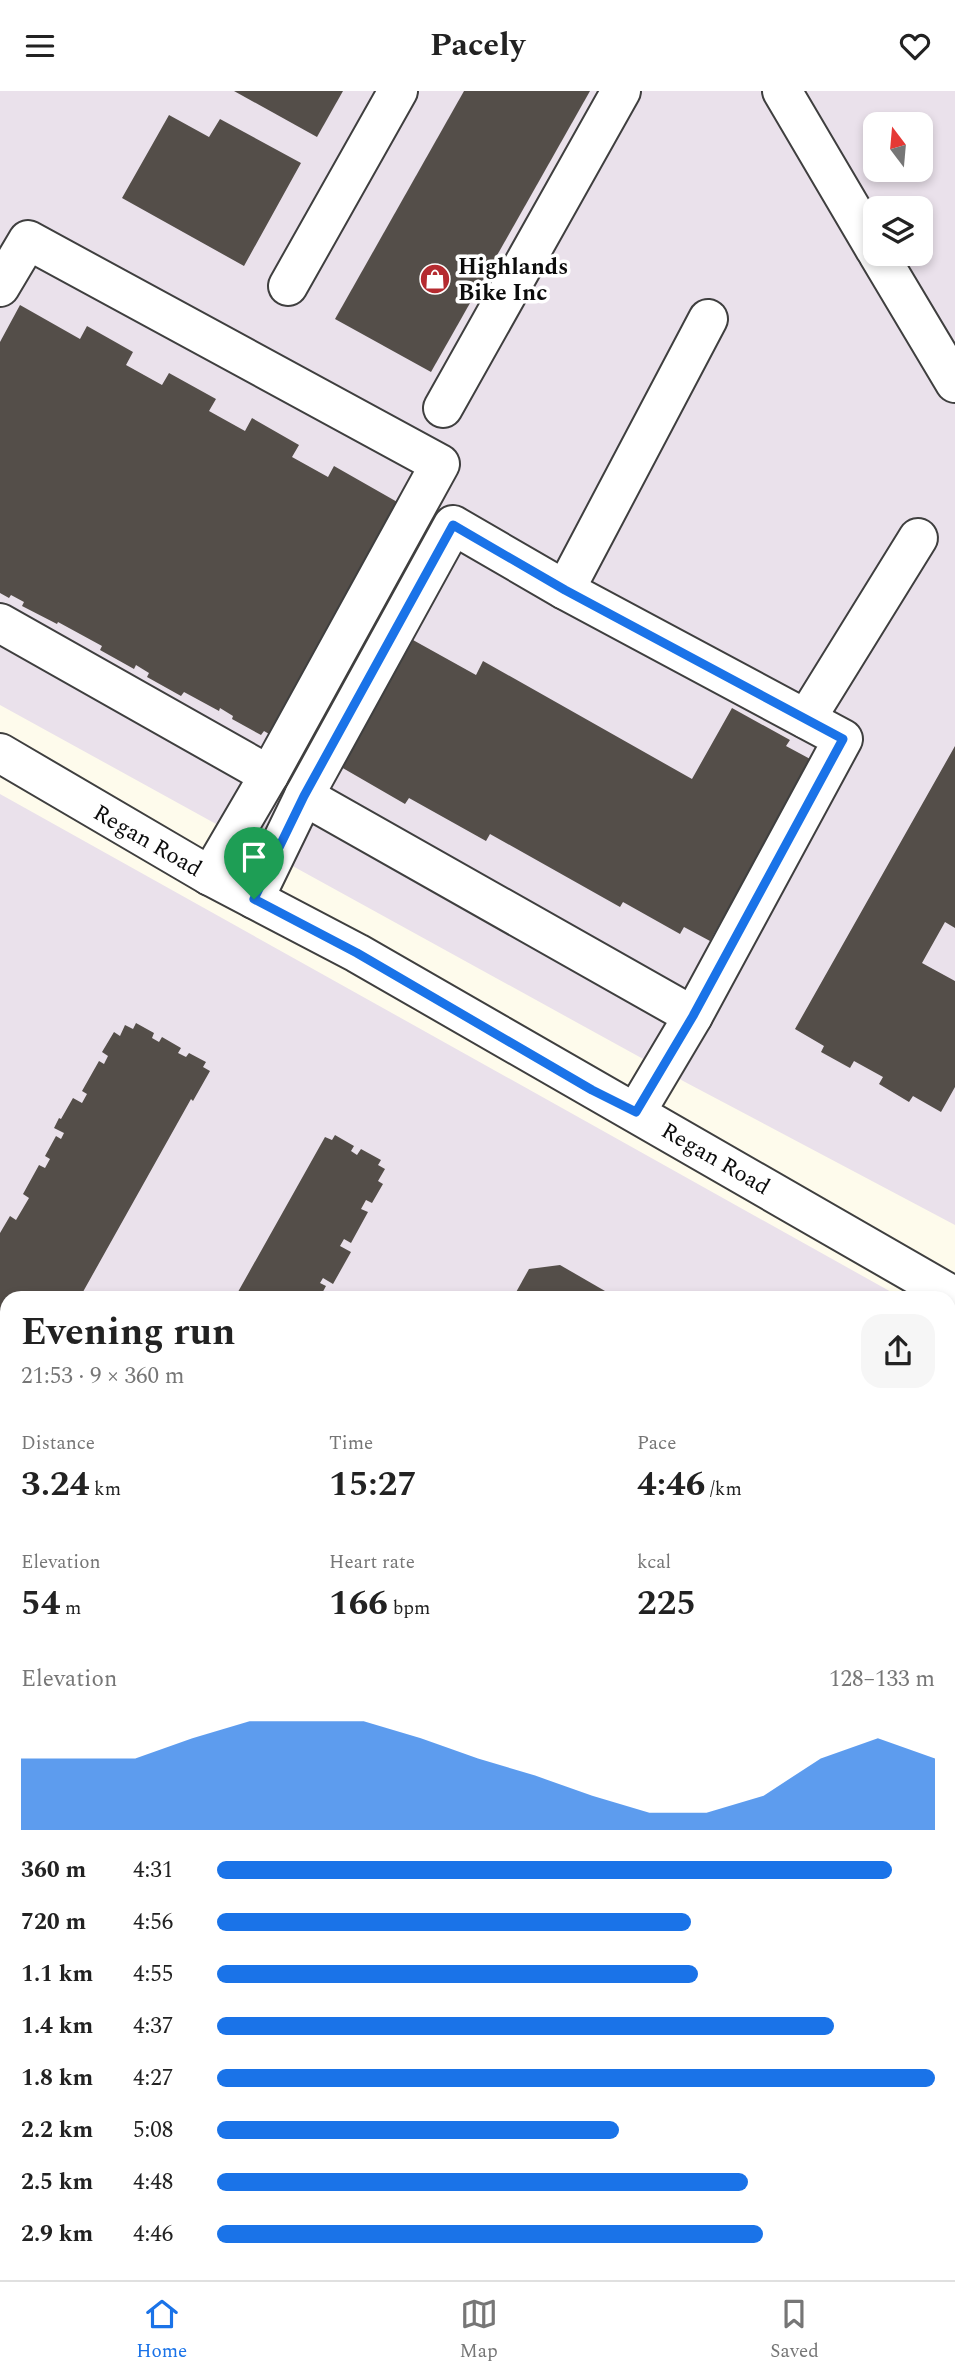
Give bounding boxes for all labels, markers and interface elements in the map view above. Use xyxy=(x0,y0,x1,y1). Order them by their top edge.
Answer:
text: Pacely xyxy=(430,21,525,70)
icon: menu xyxy=(21,27,59,65)
icon: heart xyxy=(896,27,934,65)
north arrow xyxy=(863,112,933,182)
map controls xyxy=(863,112,933,266)
button: layers xyxy=(863,196,933,266)
place label: Highlands Bike Inc xyxy=(458,250,568,311)
shop icon: Highlands Bike Inc xyxy=(418,262,452,296)
street label: Regan Road xyxy=(86,796,208,887)
pin xyxy=(224,827,284,899)
icon: arrive xyxy=(235,838,273,876)
street label: Regan Road xyxy=(654,1114,776,1205)
text: Evening run xyxy=(21,1304,235,1362)
button: share xyxy=(861,1314,935,1388)
text: 21:53 · 9 × 360 m xyxy=(21,1359,185,1394)
text: Distance xyxy=(21,1429,95,1458)
text: Time xyxy=(329,1429,373,1458)
text: Pace xyxy=(637,1429,676,1458)
text: 3.24 xyxy=(21,1458,89,1511)
text: 15:27 xyxy=(329,1458,417,1511)
text: 4:46 xyxy=(637,1458,705,1511)
text: km xyxy=(89,1475,121,1504)
text: /km xyxy=(705,1475,742,1504)
text: Elevation xyxy=(21,1548,101,1577)
text: Heart rate xyxy=(329,1548,415,1577)
text: kcal xyxy=(637,1548,671,1577)
text: 54 xyxy=(21,1577,60,1630)
text: 166 xyxy=(329,1577,388,1630)
text: 225 xyxy=(637,1577,696,1630)
text: m xyxy=(60,1594,81,1623)
text: bpm xyxy=(388,1594,430,1623)
text: Elevation xyxy=(21,1662,117,1697)
text: 128–133 m xyxy=(829,1662,935,1697)
text: 360 m xyxy=(21,1853,86,1888)
text: 4:31 xyxy=(133,1853,173,1888)
text: 720 m xyxy=(21,1905,86,1940)
text: 4:56 xyxy=(133,1905,173,1940)
text: 1.1 km xyxy=(21,1957,93,1992)
text: 4:55 xyxy=(133,1957,173,1992)
text: 1.4 km xyxy=(21,2009,93,2044)
text: 4:37 xyxy=(133,2009,173,2044)
text: 1.8 km xyxy=(21,2061,93,2096)
text: 4:27 xyxy=(133,2061,173,2096)
text: 2.2 km xyxy=(21,2113,93,2148)
text: 5:08 xyxy=(133,2113,173,2148)
text: 2.5 km xyxy=(21,2165,93,2200)
text: 4:48 xyxy=(133,2165,173,2200)
text: 2.9 km xyxy=(21,2217,93,2252)
text: 4:46 xyxy=(133,2217,173,2252)
tab: Home xyxy=(136,2295,187,2366)
tab: Map xyxy=(460,2295,498,2366)
tab: Saved xyxy=(770,2295,819,2366)

